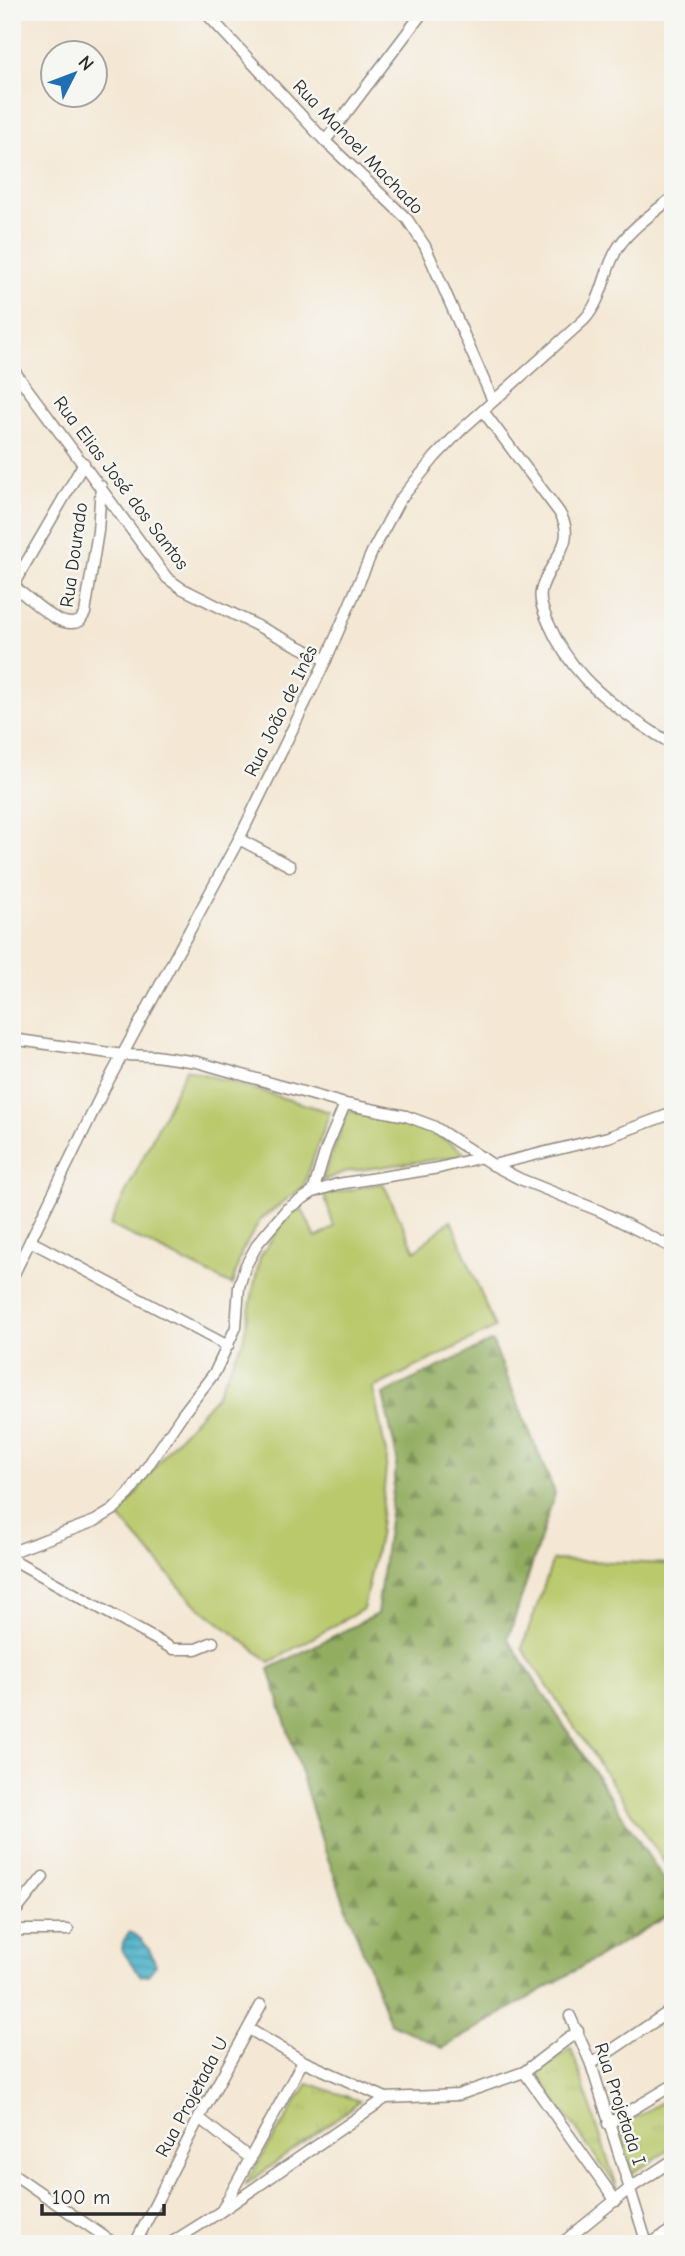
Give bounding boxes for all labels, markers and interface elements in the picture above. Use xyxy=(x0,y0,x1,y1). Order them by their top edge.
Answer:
north arrow xyxy=(38,38,108,108)
text: N xyxy=(74,51,98,75)
street label: Rua Manoel Machado xyxy=(288,75,428,219)
street label: Rua Elias José dos Santos xyxy=(49,392,193,574)
street label: Rua Dourado xyxy=(56,501,92,609)
street label: Rua João de Inês xyxy=(240,642,322,780)
street label: Rua Projetada U xyxy=(151,2033,233,2161)
street label: Rua Projetada I xyxy=(590,2040,650,2168)
scale bar xyxy=(42,2172,164,2216)
text: 100 m xyxy=(52,2185,110,2209)

